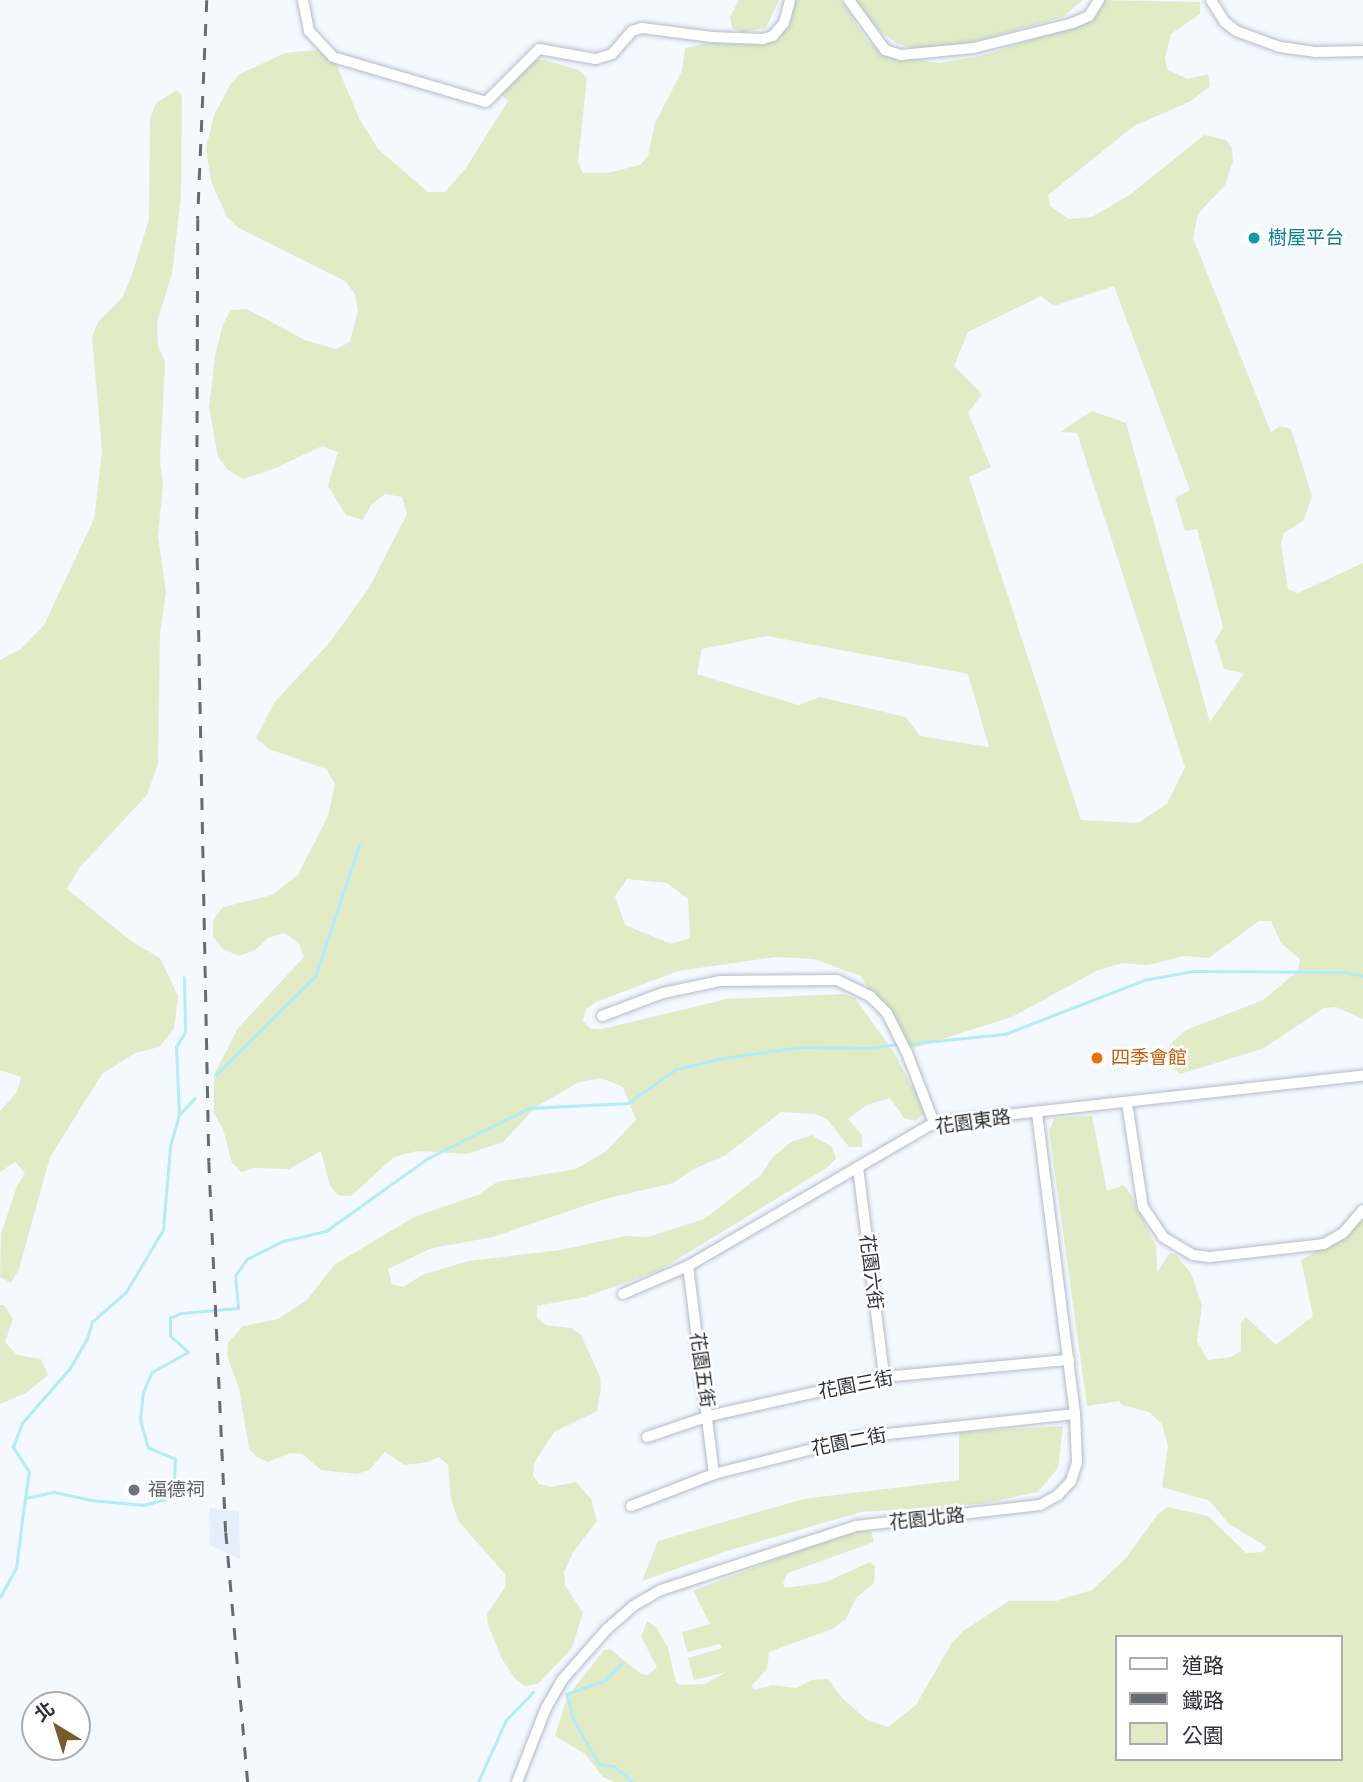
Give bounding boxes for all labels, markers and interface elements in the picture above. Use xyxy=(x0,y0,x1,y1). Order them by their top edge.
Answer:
place label: 樹屋平台 xyxy=(1268,227,1344,249)
marker: 樹屋平台 xyxy=(1246,230,1262,246)
place label: 四季會館 xyxy=(1111,1047,1187,1069)
marker: 四季會館 xyxy=(1089,1050,1105,1066)
street label: 花園東路 xyxy=(934,1105,1012,1139)
street label: 花園六街 xyxy=(855,1233,887,1311)
street label: 花園五街 xyxy=(685,1331,719,1409)
street label: 花園三街 xyxy=(817,1367,895,1403)
street label: 花園二街 xyxy=(810,1424,888,1460)
place label: 福德祠 xyxy=(148,1479,205,1501)
marker: 福德祠 xyxy=(126,1482,142,1498)
street label: 花園北路 xyxy=(888,1504,966,1534)
legend xyxy=(1114,1635,1342,1761)
text: 道路 xyxy=(1182,1652,1224,1678)
text: 鐵路 xyxy=(1182,1687,1224,1713)
north arrow xyxy=(21,1691,91,1761)
text: 北 xyxy=(29,1696,59,1726)
text: 公園 xyxy=(1182,1722,1224,1748)

